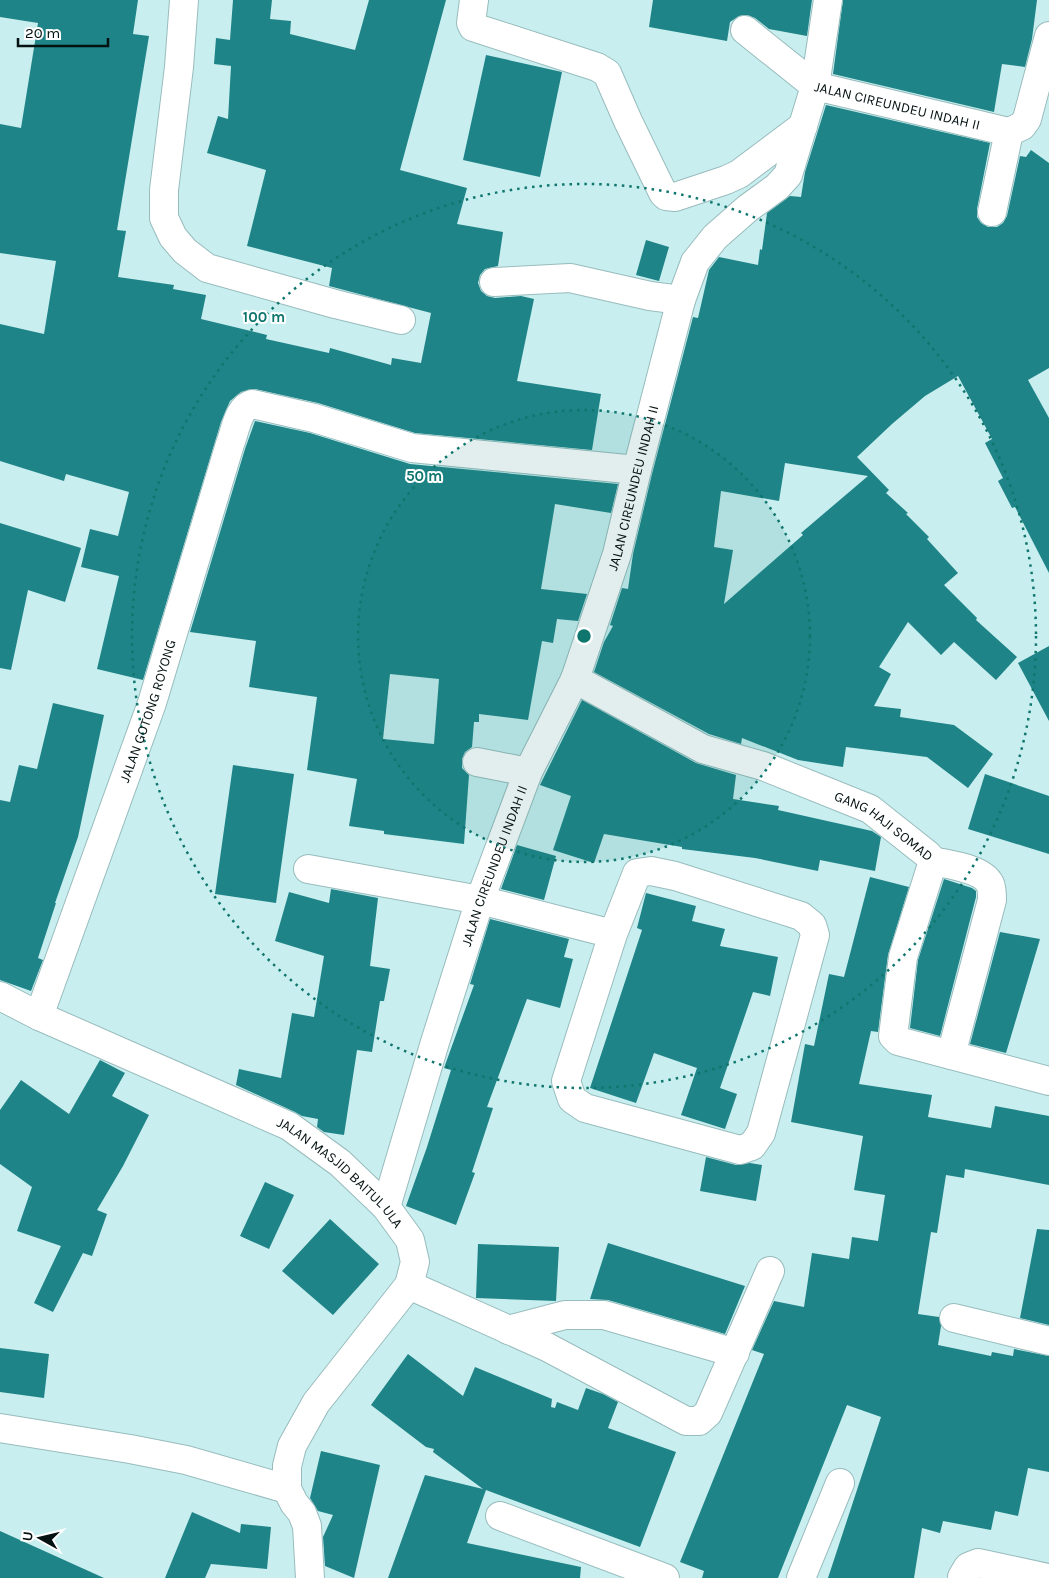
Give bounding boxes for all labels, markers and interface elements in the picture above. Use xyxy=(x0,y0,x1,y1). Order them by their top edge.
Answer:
scale bar xyxy=(18,15,108,47)
text: 20 m xyxy=(25,24,60,42)
street label: JALAN CIREUNDEU INDAH II xyxy=(813,78,982,134)
text: 100 m xyxy=(243,308,285,326)
street label: JALAN CIREUNDEU INDAH II xyxy=(604,403,662,573)
text: 50 m xyxy=(406,467,442,485)
centre of rings xyxy=(575,627,593,645)
street label: JALAN GOTONG ROYONG xyxy=(116,637,180,785)
street label: JALAN CIREUNDEU INDAH II xyxy=(458,783,531,948)
street label: GANG HAJI SOMAD xyxy=(832,788,936,865)
street label: JALAN MASJID BAITUL ULA xyxy=(274,1114,406,1231)
north arrow xyxy=(15,1513,65,1563)
text: U xyxy=(19,1530,37,1542)

